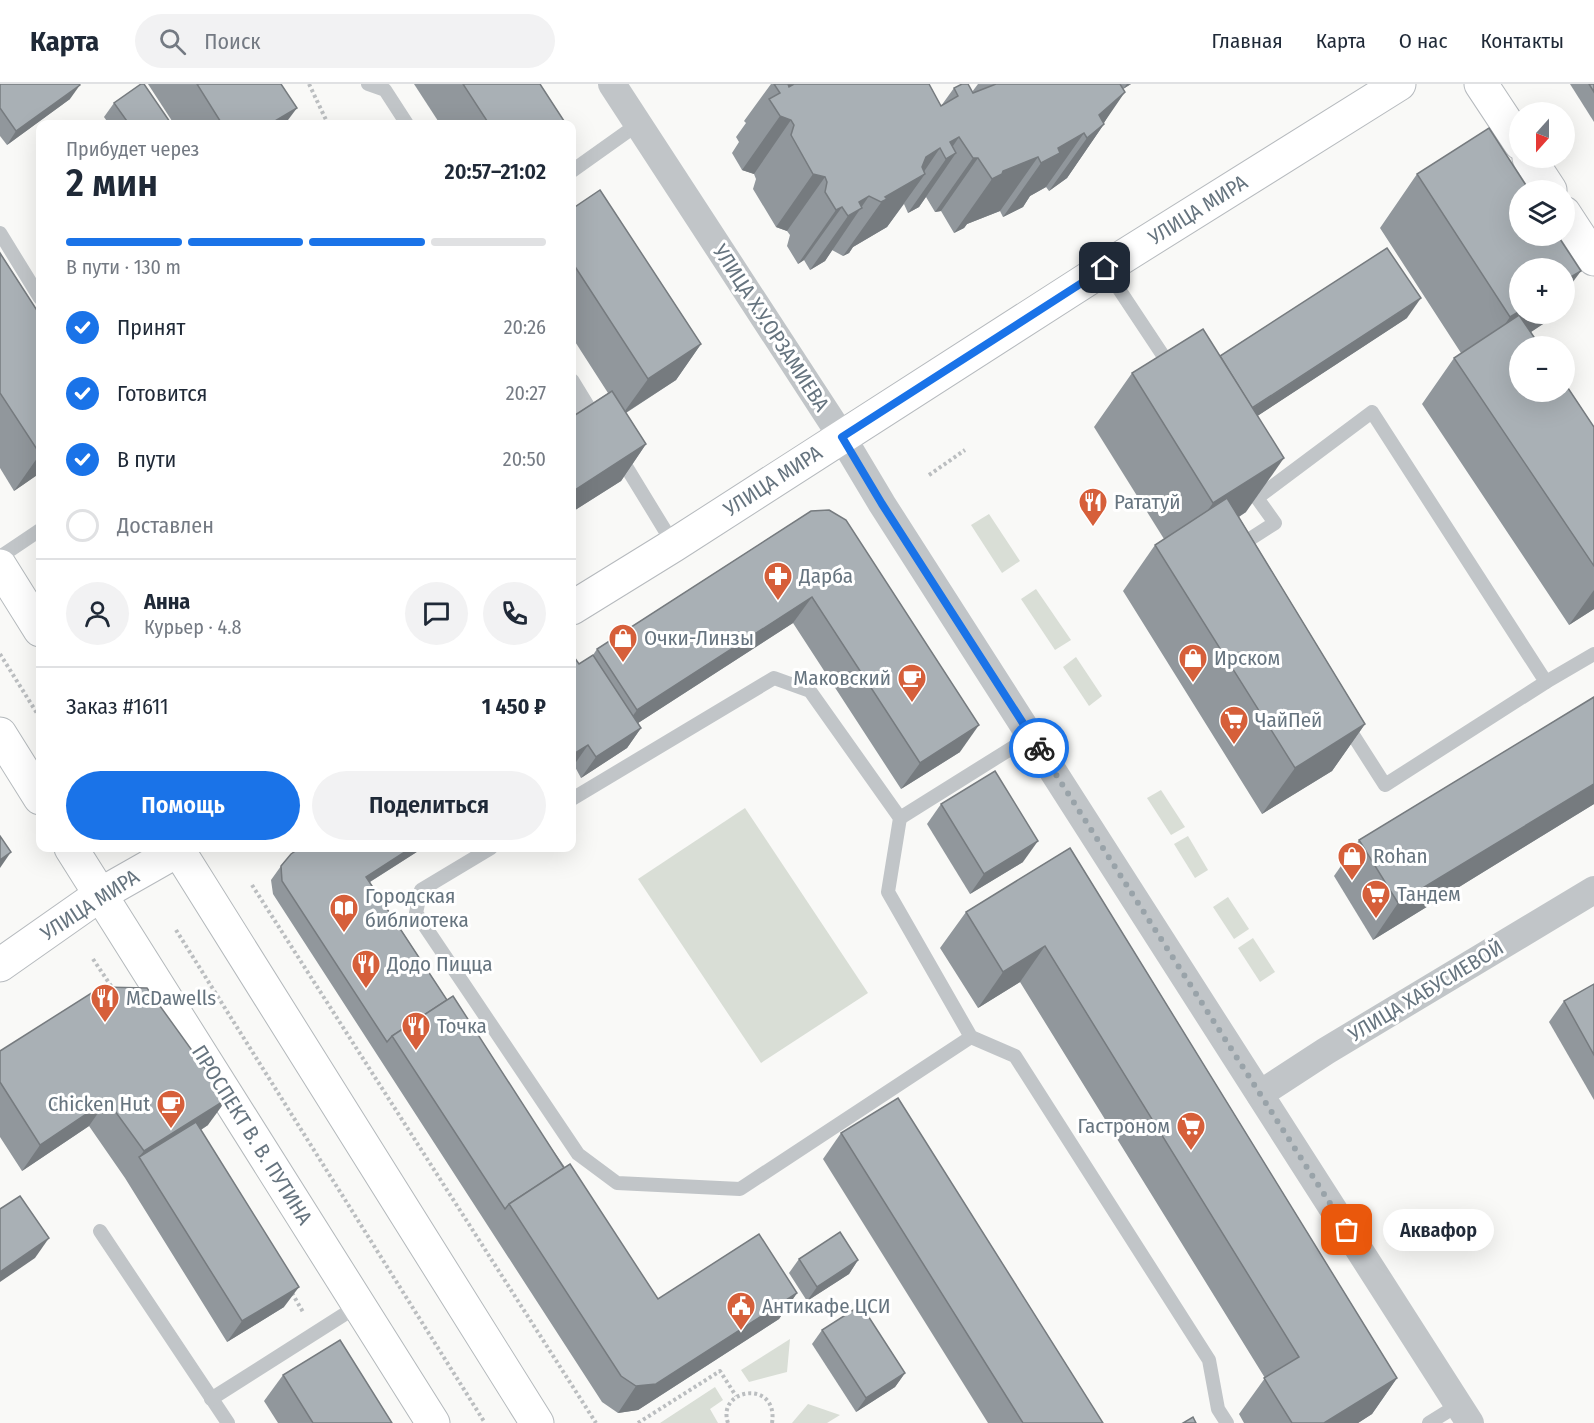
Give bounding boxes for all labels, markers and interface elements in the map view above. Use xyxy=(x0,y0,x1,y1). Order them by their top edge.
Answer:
search box xyxy=(135,14,555,68)
text: Карта xyxy=(30,25,99,58)
icon: search xyxy=(156,25,189,58)
text: Поиск xyxy=(204,28,261,55)
text: Главная xyxy=(1212,28,1283,54)
text: Карта xyxy=(1316,28,1366,54)
text: О нас xyxy=(1399,28,1447,54)
text: Контакты xyxy=(1480,28,1564,54)
north arrow xyxy=(1509,102,1575,168)
map controls xyxy=(1509,102,1575,402)
text: Прибудет через xyxy=(66,137,199,161)
text: 20:57–21:02 xyxy=(445,158,546,185)
text: 2 мин xyxy=(66,160,158,206)
street label: УЛИЦА МИРА xyxy=(1143,169,1252,251)
button: layers xyxy=(1509,180,1575,246)
street label: УЛИЦА Х.У.ОРЗАМИЕВА xyxy=(707,239,835,416)
pin xyxy=(1079,242,1130,293)
icon: home xyxy=(1088,251,1121,284)
text: В пути · 130 m xyxy=(66,255,181,279)
button: + xyxy=(1509,258,1575,324)
icon: check xyxy=(66,311,99,344)
text: Принят xyxy=(117,314,185,341)
text: 20:26 xyxy=(504,315,546,339)
button: − xyxy=(1509,336,1575,402)
icon: check xyxy=(66,377,99,410)
text: Готовится xyxy=(117,380,208,407)
text: 20:27 xyxy=(506,381,546,405)
street label: УЛИЦА МИРА xyxy=(718,440,827,523)
icon: check xyxy=(66,443,99,476)
text: В пути xyxy=(117,446,176,473)
text: 20:50 xyxy=(503,447,546,471)
restaurant icon: Рататуй xyxy=(1077,486,1109,528)
place label: Рататуй xyxy=(1114,489,1181,515)
text: Доставлен xyxy=(117,512,214,539)
pharmacy icon: Дарба xyxy=(762,560,794,602)
place label: Дарба xyxy=(798,563,853,589)
button: person xyxy=(66,582,129,645)
button: chat xyxy=(405,582,468,645)
button: phone xyxy=(483,582,546,645)
text: Анна xyxy=(144,588,190,615)
text: Курьер · 4.8 xyxy=(144,615,241,639)
shop icon: Очки-Линзы xyxy=(607,622,639,664)
place label: Очки-Линзы xyxy=(644,625,754,651)
shop icon: Ирском xyxy=(1177,642,1209,684)
place label: Ирском xyxy=(1214,645,1280,671)
cafe icon: Маковский xyxy=(896,662,928,704)
place label: Маковский xyxy=(793,665,891,691)
text: Заказ #1611 xyxy=(66,693,169,720)
text: 1 450 ₽ xyxy=(482,693,546,720)
supermarket icon: ЧайПей xyxy=(1218,704,1250,746)
place label: ЧайПей xyxy=(1255,707,1322,733)
courier xyxy=(1009,718,1069,778)
icon: bike xyxy=(1023,732,1056,765)
button: Помощь xyxy=(66,771,300,840)
button: Поделиться xyxy=(312,771,546,840)
shop icon: Rohan xyxy=(1336,840,1368,882)
place label: Rohan xyxy=(1373,843,1428,869)
street label: УЛИЦА МИРА xyxy=(35,864,144,947)
supermarket icon: Тандем xyxy=(1360,878,1392,920)
place label: Тандем xyxy=(1397,881,1461,907)
place label: Городская библиотека xyxy=(365,883,469,933)
library icon: Городская библиотека xyxy=(328,892,360,934)
street label: УЛИЦА ХАБУСИЕВОЙ xyxy=(1343,934,1508,1048)
restaurant icon: Додо Пицца xyxy=(350,948,382,990)
place label: Додо Пицца xyxy=(386,951,492,977)
restaurant icon: McDawells xyxy=(89,982,121,1024)
place label: McDawells xyxy=(126,985,216,1011)
restaurant icon: Точка xyxy=(400,1010,432,1052)
place label: Точка xyxy=(437,1013,487,1039)
street label: ПРОСПЕКТ В. В. ПУТИНА xyxy=(186,1040,318,1230)
cafe icon: Chicken Hut xyxy=(155,1088,187,1130)
place label: Chicken Hut xyxy=(48,1091,150,1117)
supermarket icon: Гастроном xyxy=(1175,1110,1207,1152)
place label: Гастроном xyxy=(1077,1113,1170,1139)
pin xyxy=(1321,1204,1372,1255)
callout: Аквафор xyxy=(1383,1209,1494,1251)
icon: bag xyxy=(1330,1213,1363,1246)
text: Аквафор xyxy=(1400,1218,1477,1242)
public building icon: Антикафе ЦСИ xyxy=(725,1290,757,1332)
place label: Антикафе ЦСИ xyxy=(762,1293,890,1319)

